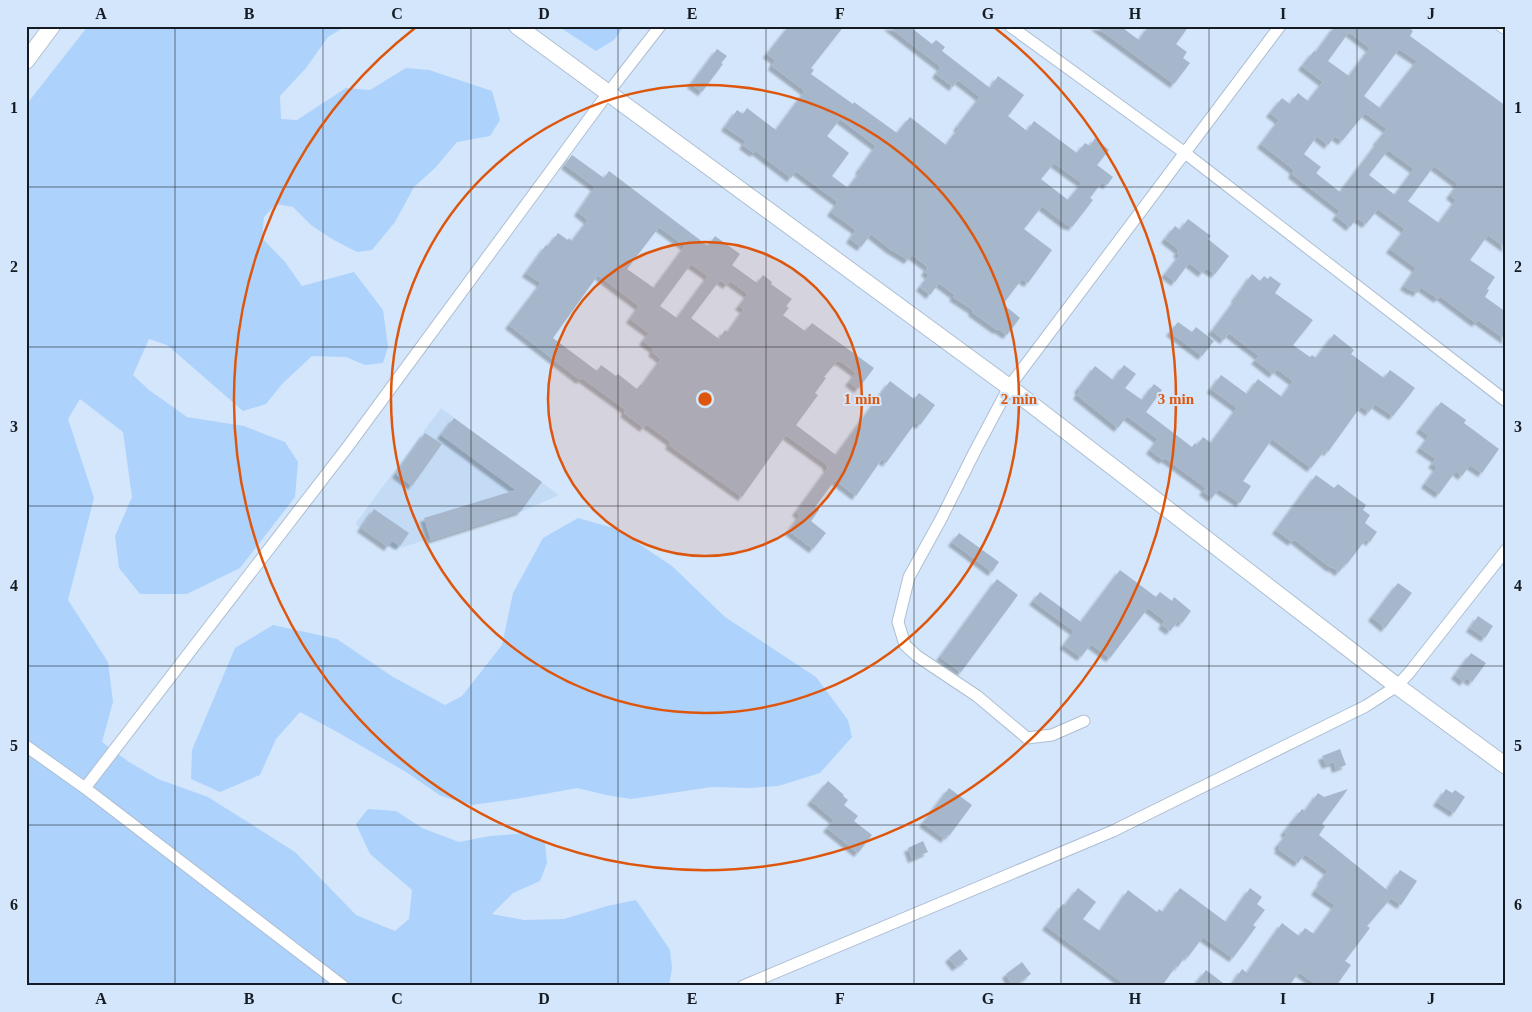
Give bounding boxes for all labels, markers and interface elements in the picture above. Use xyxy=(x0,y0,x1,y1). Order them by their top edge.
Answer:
text: A xyxy=(95,5,107,22)
text: B xyxy=(244,5,255,22)
text: C xyxy=(391,5,403,22)
text: D xyxy=(538,5,550,22)
text: E xyxy=(687,5,697,22)
text: F xyxy=(835,5,845,22)
text: G xyxy=(982,5,995,22)
text: H xyxy=(1129,5,1142,22)
text: I xyxy=(1280,5,1286,22)
text: J xyxy=(1427,5,1435,22)
text: 1 xyxy=(10,99,18,116)
text: 1 xyxy=(1514,99,1522,116)
text: 2 xyxy=(10,258,18,275)
text: 2 xyxy=(1514,258,1522,275)
centre of rings xyxy=(696,390,714,408)
text: 1 min xyxy=(844,391,881,407)
text: 2 min xyxy=(1001,391,1038,407)
text: 3 min xyxy=(1158,391,1195,407)
text: 3 xyxy=(10,418,18,435)
text: 3 xyxy=(1514,418,1522,435)
text: 4 xyxy=(10,577,18,594)
text: 4 xyxy=(1514,577,1522,594)
text: 5 xyxy=(10,737,18,754)
text: 5 xyxy=(1514,737,1522,754)
text: 6 xyxy=(10,896,18,913)
text: 6 xyxy=(1514,896,1522,913)
text: A xyxy=(95,990,107,1007)
text: B xyxy=(244,990,255,1007)
text: C xyxy=(391,990,403,1007)
text: D xyxy=(538,990,550,1007)
text: E xyxy=(687,990,697,1007)
text: F xyxy=(835,990,845,1007)
text: G xyxy=(982,990,995,1007)
text: H xyxy=(1129,990,1142,1007)
text: I xyxy=(1280,990,1286,1007)
text: J xyxy=(1427,990,1435,1007)

